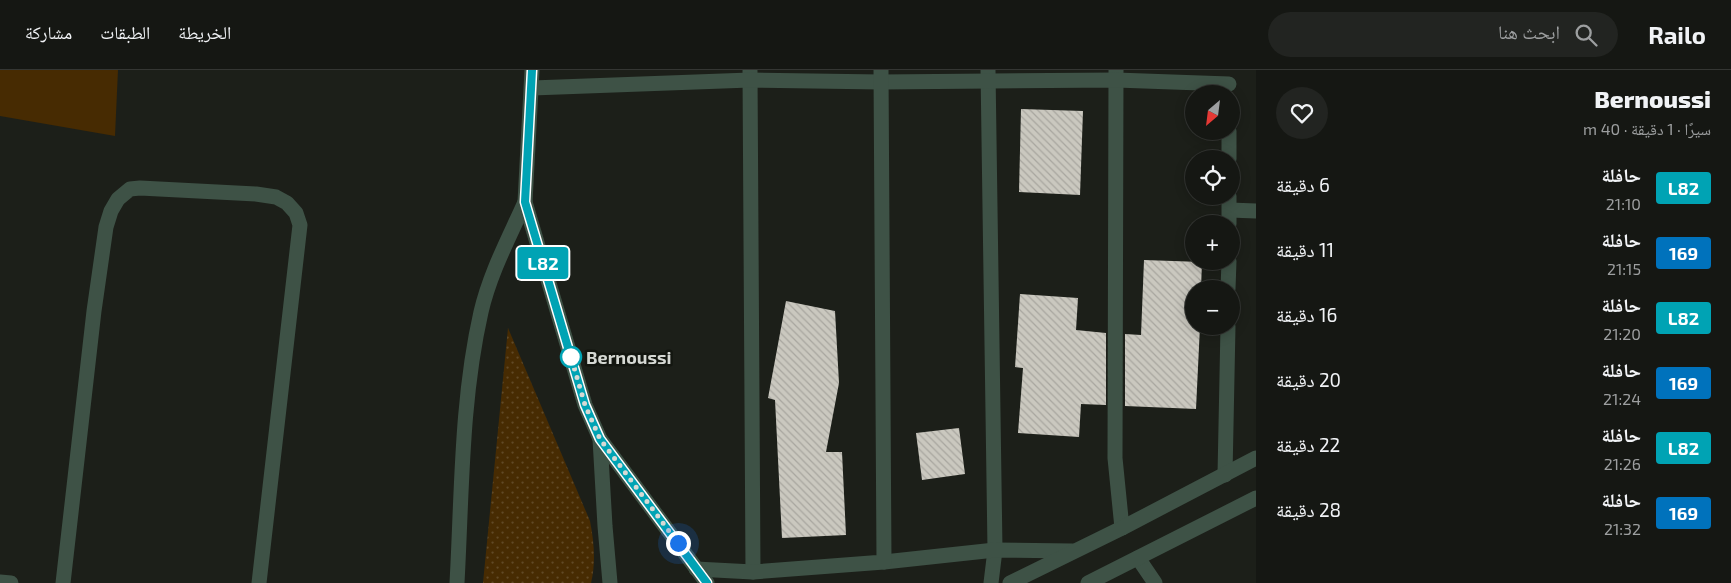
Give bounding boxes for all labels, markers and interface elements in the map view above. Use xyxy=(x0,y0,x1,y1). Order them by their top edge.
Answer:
search box xyxy=(1268,12,1618,57)
text: ابحث هنا xyxy=(1498,20,1560,43)
text: Railo xyxy=(1648,20,1706,49)
text: مشاركة xyxy=(25,21,72,43)
text: الطبقات xyxy=(100,21,150,43)
text: الخريطة xyxy=(178,21,231,43)
icon: search xyxy=(1572,21,1600,49)
text: Bernoussi xyxy=(1594,84,1711,113)
north arrow xyxy=(1185,85,1240,140)
map controls xyxy=(1185,85,1240,335)
button: heart xyxy=(1276,87,1328,139)
text: سيرًا · 1 دقيقة · 40 m xyxy=(1583,119,1711,138)
button: locate xyxy=(1185,150,1240,205)
text: حافلة xyxy=(1602,163,1641,186)
text: 6 دقيقة xyxy=(1276,173,1330,196)
text: L82 xyxy=(1668,177,1699,199)
text: 21:10 xyxy=(1606,194,1641,213)
button: + xyxy=(1185,215,1240,270)
text: حافلة xyxy=(1602,228,1641,251)
text: 11 دقيقة xyxy=(1276,238,1334,261)
text: 169 xyxy=(1669,242,1698,264)
line badge: L82 xyxy=(514,247,572,279)
text: L82 xyxy=(527,252,559,274)
text: 21:15 xyxy=(1607,259,1641,278)
button: − xyxy=(1185,280,1240,335)
text: حافلة xyxy=(1602,293,1641,316)
text: 16 دقيقة xyxy=(1276,303,1337,326)
text: L82 xyxy=(1668,307,1699,329)
text: 21:20 xyxy=(1603,324,1641,343)
marker: Bernoussi xyxy=(560,346,582,368)
place label: Bernoussi xyxy=(586,346,672,368)
text: حافلة xyxy=(1602,358,1641,381)
text: 20 دقيقة xyxy=(1276,368,1341,391)
text: 169 xyxy=(1669,372,1698,394)
text: 21:24 xyxy=(1603,389,1641,408)
text: حافلة xyxy=(1602,423,1641,446)
text: 22 دقيقة xyxy=(1276,433,1340,456)
text: L82 xyxy=(1668,437,1699,459)
text: 21:26 xyxy=(1604,454,1641,473)
text: حافلة xyxy=(1602,488,1641,511)
text: 28 دقيقة xyxy=(1276,498,1341,521)
text: 169 xyxy=(1669,502,1698,524)
text: 21:32 xyxy=(1604,519,1641,538)
your location xyxy=(666,531,691,556)

